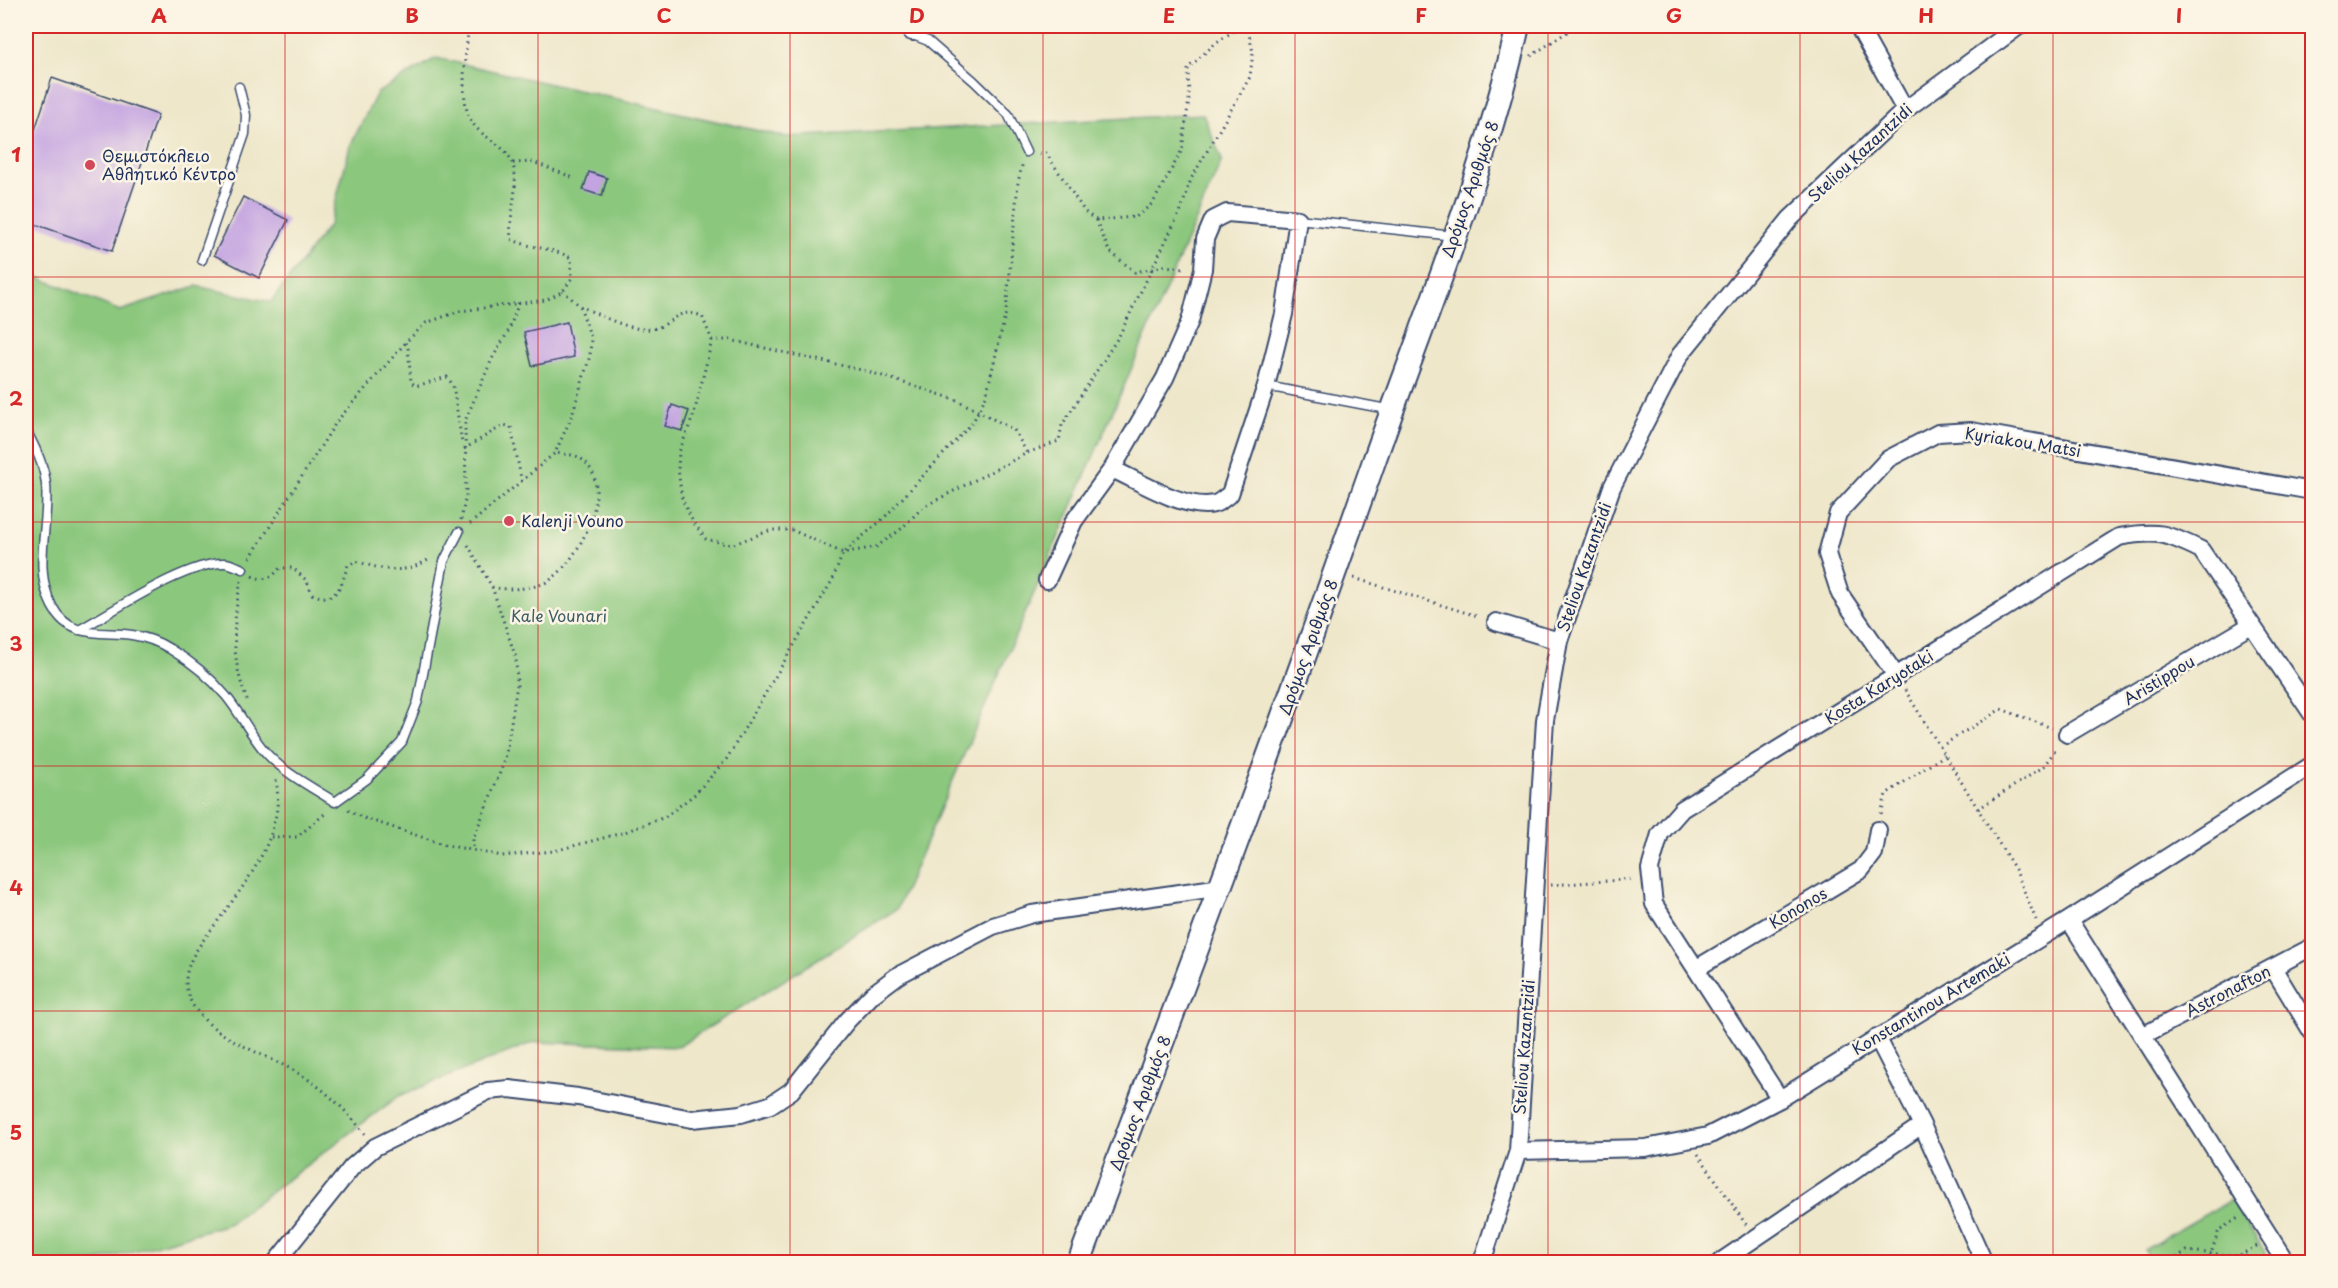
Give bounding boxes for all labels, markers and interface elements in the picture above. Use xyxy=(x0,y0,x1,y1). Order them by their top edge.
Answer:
text: A xyxy=(151,0,167,30)
text: B xyxy=(405,0,419,30)
text: C xyxy=(656,0,672,30)
text: D xyxy=(909,0,925,30)
text: E xyxy=(1163,0,1175,30)
text: F xyxy=(1415,0,1427,30)
text: G xyxy=(1666,0,1682,30)
text: H xyxy=(1918,0,1934,30)
text: I xyxy=(2176,0,2182,30)
street label: Steliou Kazantzidi xyxy=(1802,97,1917,207)
street label: Δρόμος Αριθμός 8 xyxy=(1434,117,1504,260)
text: 1 xyxy=(11,139,21,169)
place label: Θεμιστόκλειο Αθλητικό Κέντρο xyxy=(102,143,236,185)
marker: Θεμιστόκλειο Αθλητικό Κέντρο xyxy=(83,158,97,172)
text: 2 xyxy=(9,383,23,413)
street label: Kyriakou Matsi xyxy=(1963,420,2083,462)
street label: Steliou Kazantzidi xyxy=(1550,499,1616,635)
place label: Kalenji Vouno xyxy=(521,508,624,532)
marker: Kalenji Vouno xyxy=(502,514,516,528)
street label: Δρόμος Αριθμός 8 xyxy=(1271,575,1343,718)
park label: Kale Vounari xyxy=(511,603,607,627)
text: 3 xyxy=(9,628,23,658)
street label: Kosta Karyotaki xyxy=(1819,643,1937,729)
street label: Aristippou xyxy=(2118,648,2199,710)
text: 4 xyxy=(9,872,23,902)
street label: Kononos xyxy=(1764,880,1831,934)
street label: Konstantinou Artemaki xyxy=(1847,946,2014,1060)
street label: Astronafton xyxy=(2181,958,2274,1022)
street label: Steliou Kazantzidi xyxy=(1506,979,1540,1115)
street label: Δρόμος Αριθμός 8 xyxy=(1102,1031,1176,1174)
text: 5 xyxy=(10,1117,22,1147)

